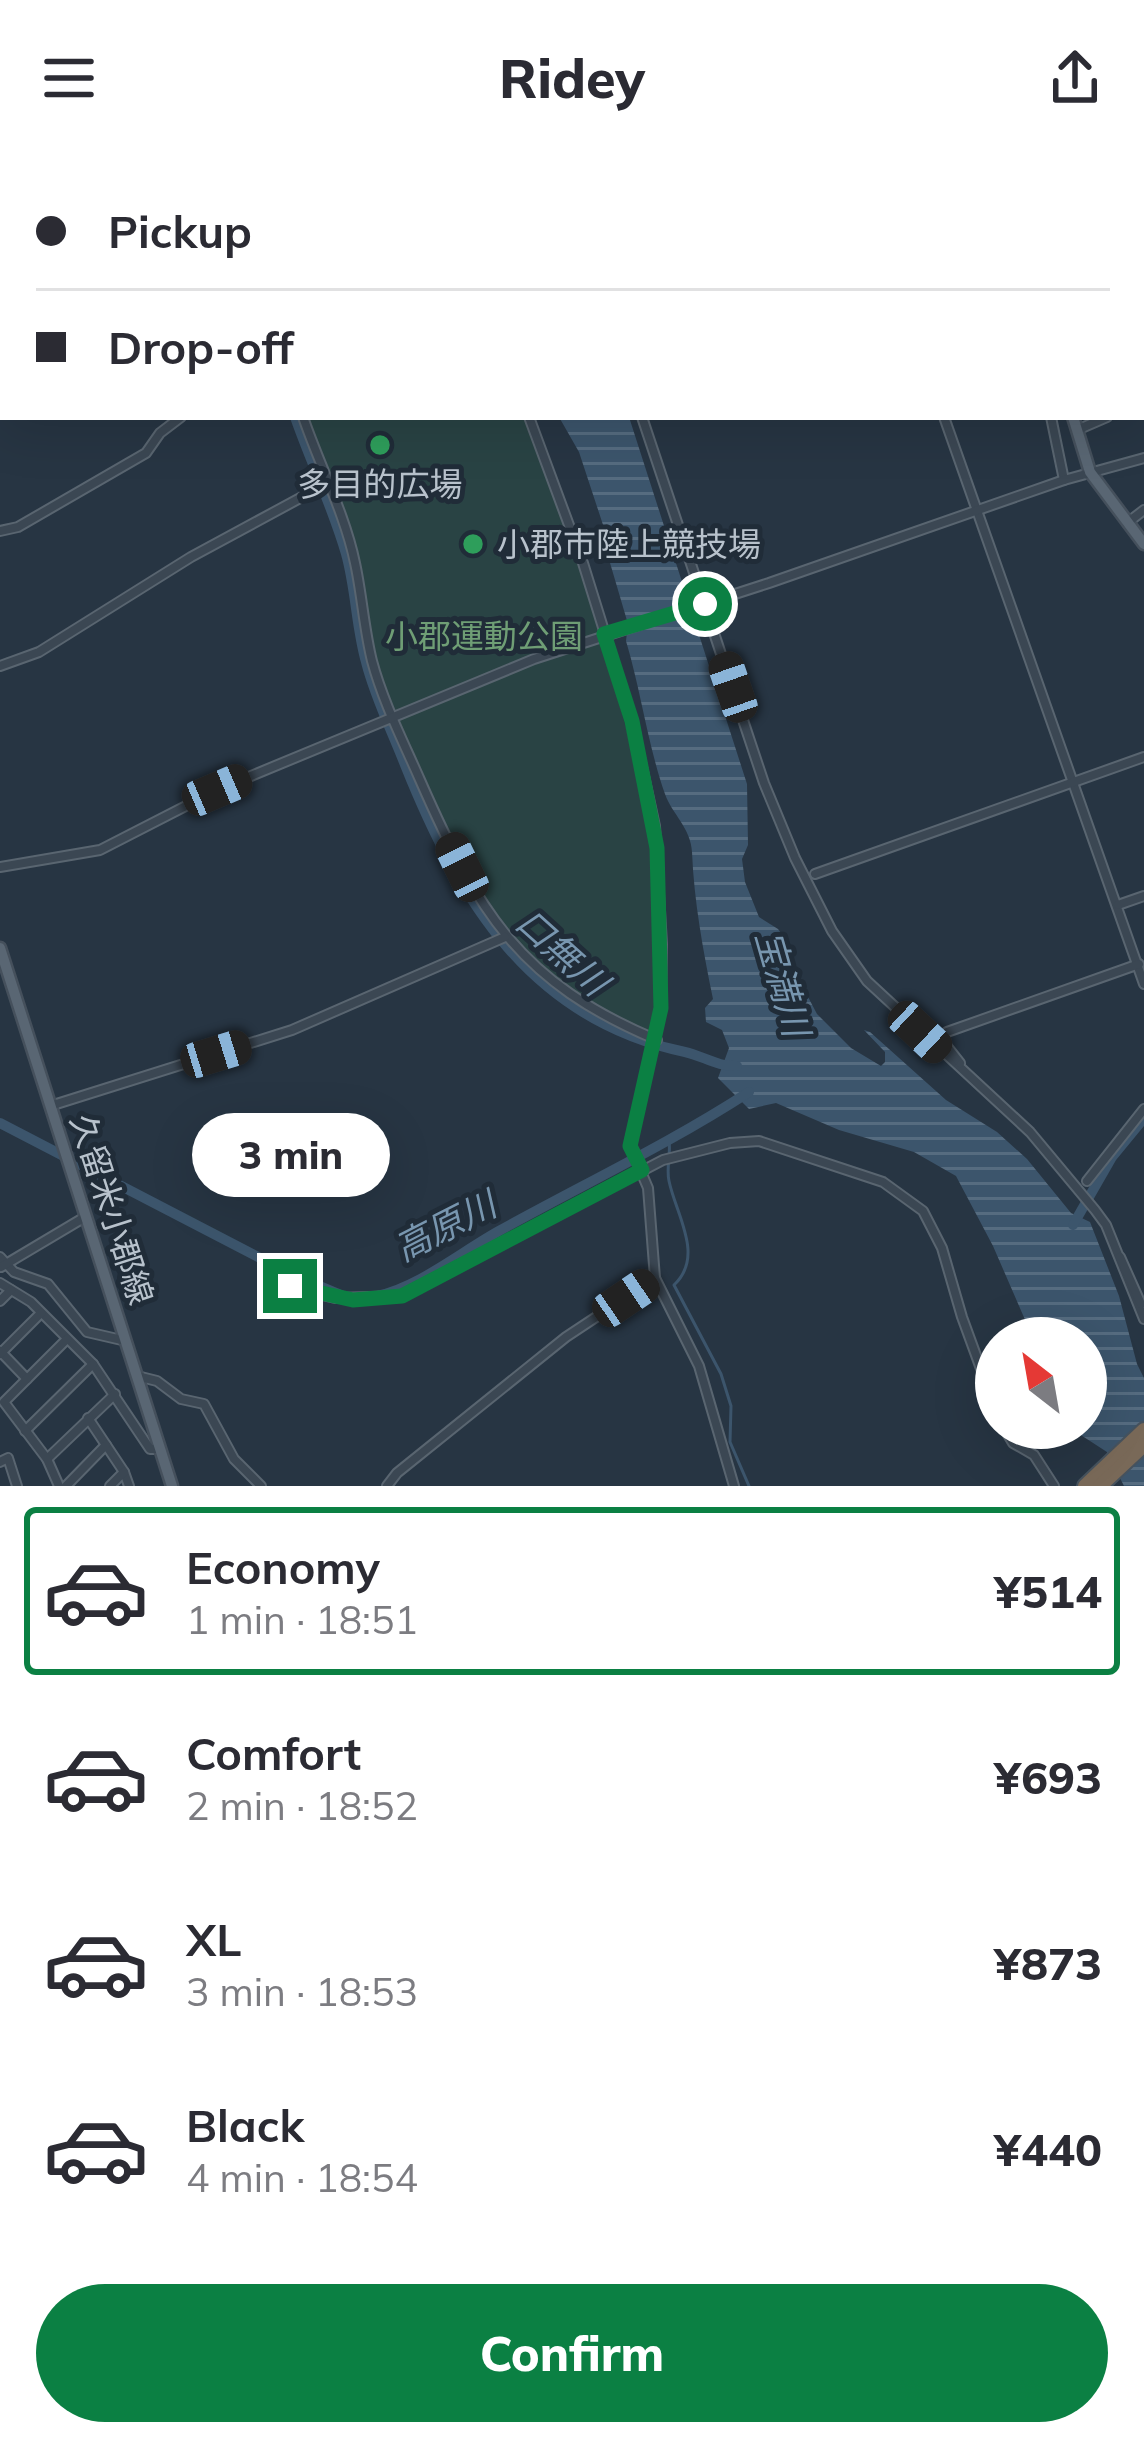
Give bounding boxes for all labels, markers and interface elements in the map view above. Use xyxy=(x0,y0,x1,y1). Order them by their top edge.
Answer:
text: Ridey xyxy=(499,44,645,112)
icon: menu xyxy=(36,45,102,111)
icon: share xyxy=(1042,45,1108,111)
text: Pickup xyxy=(108,203,252,259)
text: Drop-off xyxy=(108,319,294,375)
marker: 多目的広場 xyxy=(367,432,393,458)
place label: 多目的広場 xyxy=(298,463,463,504)
place label: 小郡市陸上競技場 xyxy=(497,523,761,564)
marker: 小郡市陸上競技場 xyxy=(460,531,486,557)
route start xyxy=(678,577,732,631)
park label: 小郡運動公園 xyxy=(385,615,583,656)
car xyxy=(704,647,762,727)
car xyxy=(177,759,257,821)
car xyxy=(430,827,494,907)
water label: 口無川 xyxy=(507,899,620,1007)
water label: 宝満川 xyxy=(747,925,821,1045)
car xyxy=(881,994,959,1070)
car xyxy=(176,1026,256,1082)
street label: 久留米小郡線 xyxy=(62,1108,163,1309)
callout: 3 min xyxy=(191,1112,389,1196)
text: 3 min xyxy=(239,1130,343,1179)
water label: 高原川 xyxy=(386,1179,507,1270)
route end xyxy=(263,1259,317,1313)
car xyxy=(586,1263,666,1333)
north arrow xyxy=(975,1317,1107,1449)
map controls xyxy=(975,1317,1107,1449)
icon: car xyxy=(42,1537,150,1645)
text: Economy xyxy=(186,1539,380,1595)
text: ¥514 xyxy=(994,1563,1102,1619)
text: 1 min · 18:51 xyxy=(186,1595,418,1644)
icon: car xyxy=(42,1723,150,1831)
text: Comfort xyxy=(186,1725,361,1781)
text: ¥693 xyxy=(994,1749,1102,1805)
text: 2 min · 18:52 xyxy=(186,1781,418,1830)
icon: car xyxy=(42,1909,150,2017)
text: XL xyxy=(186,1911,241,1967)
text: ¥873 xyxy=(994,1935,1102,1991)
text: 3 min · 18:53 xyxy=(186,1967,418,2016)
icon: car xyxy=(42,2095,150,2203)
text: Black xyxy=(186,2097,304,2153)
text: ¥440 xyxy=(994,2121,1102,2177)
text: 4 min · 18:54 xyxy=(186,2153,418,2202)
button: Confirm xyxy=(36,2284,1108,2422)

